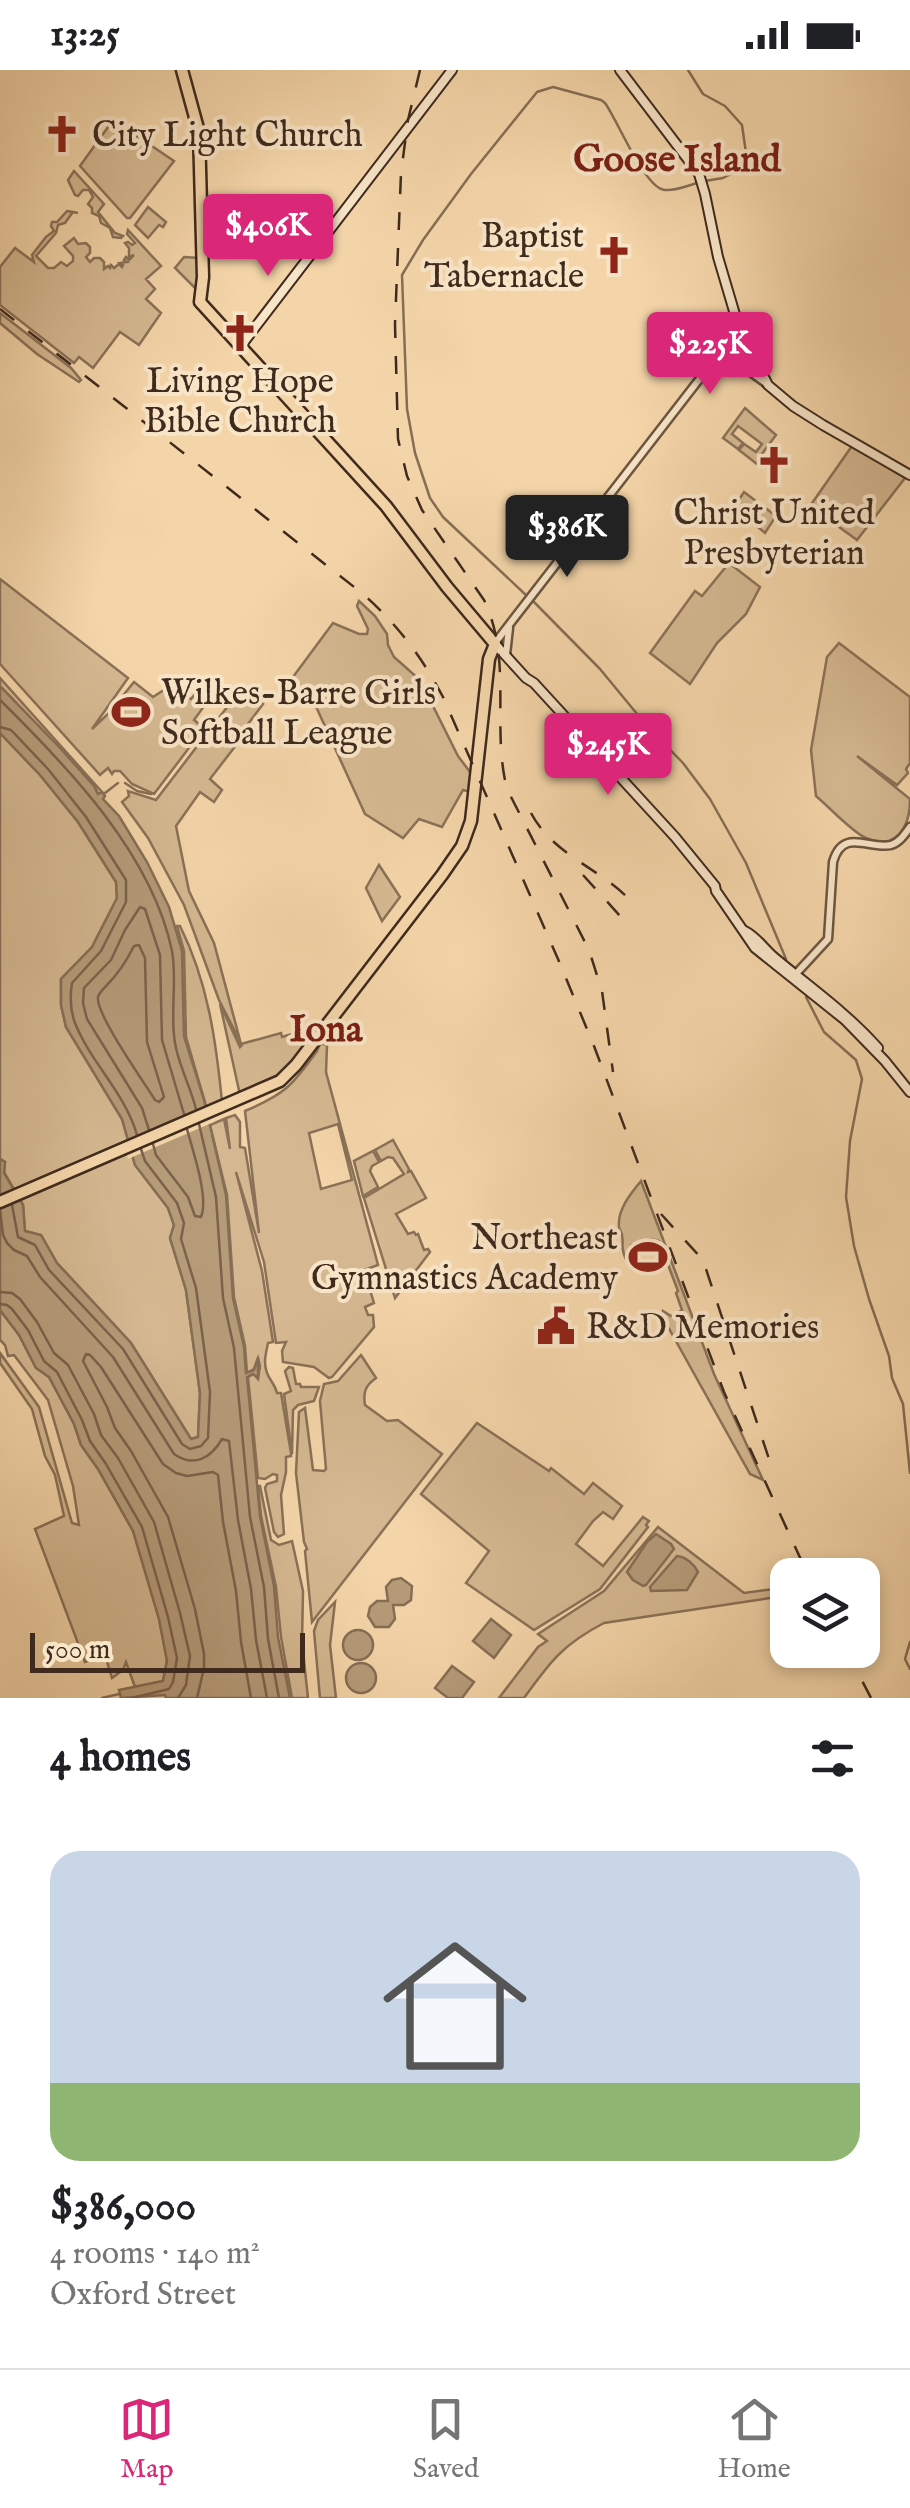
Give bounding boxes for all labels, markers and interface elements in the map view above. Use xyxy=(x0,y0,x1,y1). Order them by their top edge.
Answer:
text: 13:25 xyxy=(50,11,120,59)
church icon: City Light Church xyxy=(41,113,83,155)
place label: City Light Church xyxy=(92,114,363,159)
district label: Goose Island xyxy=(573,137,781,185)
pin: $406K xyxy=(198,194,338,279)
text: $406K xyxy=(225,206,311,247)
place label: Baptist Tabernacle xyxy=(424,215,584,300)
church icon: Baptist Tabernacle xyxy=(593,234,635,276)
church icon: Living Hope Bible Church xyxy=(219,312,261,354)
pin: $225K xyxy=(640,312,780,397)
text: $225K xyxy=(669,324,751,365)
place label: Living Hope Bible Church xyxy=(144,360,336,445)
church icon: Christ United Presbyterian xyxy=(753,444,795,486)
place label: Christ United Presbyterian xyxy=(673,492,875,577)
pin: $386K xyxy=(497,495,637,580)
text: $386K xyxy=(528,507,606,548)
place label: Wilkes-Barre Girls Softball League xyxy=(161,672,436,757)
sports icon: Wilkes-Barre Girls Softball League xyxy=(110,691,152,733)
pin: $245K xyxy=(538,713,678,798)
text: $245K xyxy=(566,725,650,766)
district label: Iona xyxy=(290,1007,363,1055)
place label: Northeast Gymnastics Academy xyxy=(311,1217,619,1302)
sports icon: Northeast Gymnastics Academy xyxy=(627,1236,669,1278)
public building icon: R&D Memories xyxy=(535,1305,577,1347)
place label: R&D Memories xyxy=(586,1306,819,1351)
map controls xyxy=(770,1558,880,1668)
button: layers xyxy=(770,1558,880,1668)
scale bar xyxy=(30,1628,305,1672)
text: 500 m xyxy=(45,1633,110,1668)
icon: filters xyxy=(805,1731,860,1786)
text: 4 homes xyxy=(50,1732,191,1785)
icon: home xyxy=(365,1916,545,2096)
text: $386,000 xyxy=(50,2181,196,2234)
text: 4 rooms · 140 m² xyxy=(50,2234,260,2275)
text: Oxford Street xyxy=(50,2275,236,2316)
tab: Map xyxy=(119,2392,174,2487)
tab: Saved xyxy=(413,2392,479,2487)
tab: Home xyxy=(718,2392,791,2487)

